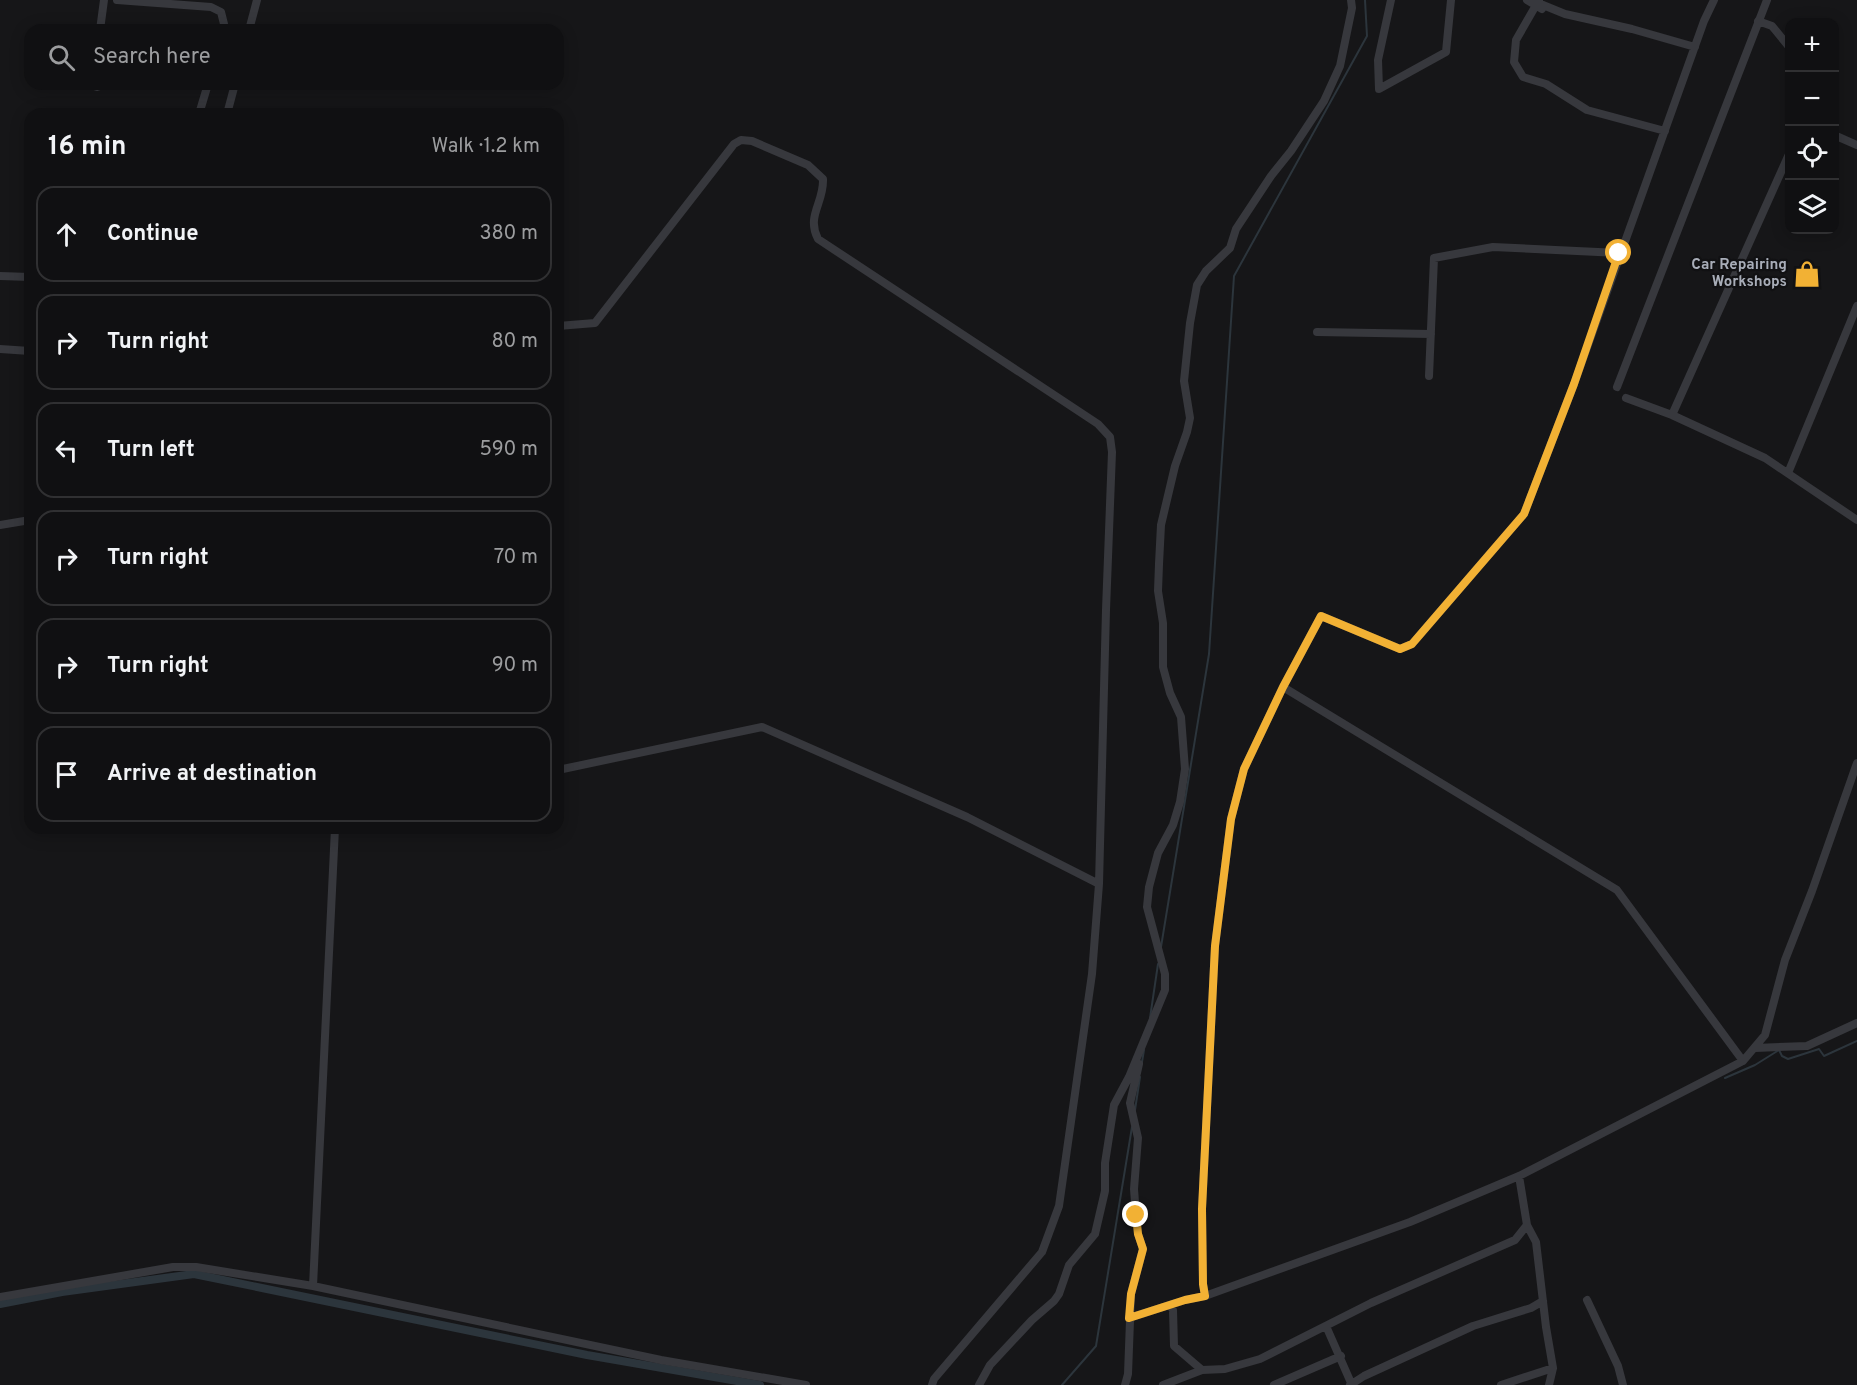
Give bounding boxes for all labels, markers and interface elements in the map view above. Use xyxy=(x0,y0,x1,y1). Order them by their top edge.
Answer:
map controls xyxy=(1785,18,1839,234)
button: + xyxy=(1785,18,1839,72)
search box xyxy=(24,24,564,90)
icon: search xyxy=(45,41,78,74)
text: Search here xyxy=(93,44,211,71)
button: − xyxy=(1785,72,1839,126)
button: locate xyxy=(1785,126,1839,180)
text: 16 min xyxy=(48,131,126,164)
text: Walk · 1.2 km xyxy=(431,134,540,160)
button: layers xyxy=(1785,180,1839,234)
icon: ahead xyxy=(50,218,83,251)
text: Continue xyxy=(107,221,198,248)
text: 380 m xyxy=(479,221,538,247)
route start xyxy=(1605,239,1631,265)
place label: Car Repairing Workshops xyxy=(1691,256,1787,292)
shop icon: Car Repairing Workshops xyxy=(1792,259,1822,289)
icon: right xyxy=(50,326,83,359)
text: Turn right xyxy=(107,329,209,356)
text: 80 m xyxy=(492,329,538,355)
icon: left xyxy=(50,434,83,467)
text: Turn left xyxy=(107,437,195,464)
text: 590 m xyxy=(480,437,538,463)
icon: right xyxy=(50,542,83,575)
text: Turn right xyxy=(107,545,209,572)
text: 70 m xyxy=(494,545,538,571)
icon: right xyxy=(50,650,83,683)
text: Turn right xyxy=(107,653,209,680)
text: 90 m xyxy=(492,653,538,679)
icon: arrive xyxy=(50,758,83,791)
text: Arrive at destination xyxy=(107,761,317,788)
route end xyxy=(1122,1201,1148,1227)

